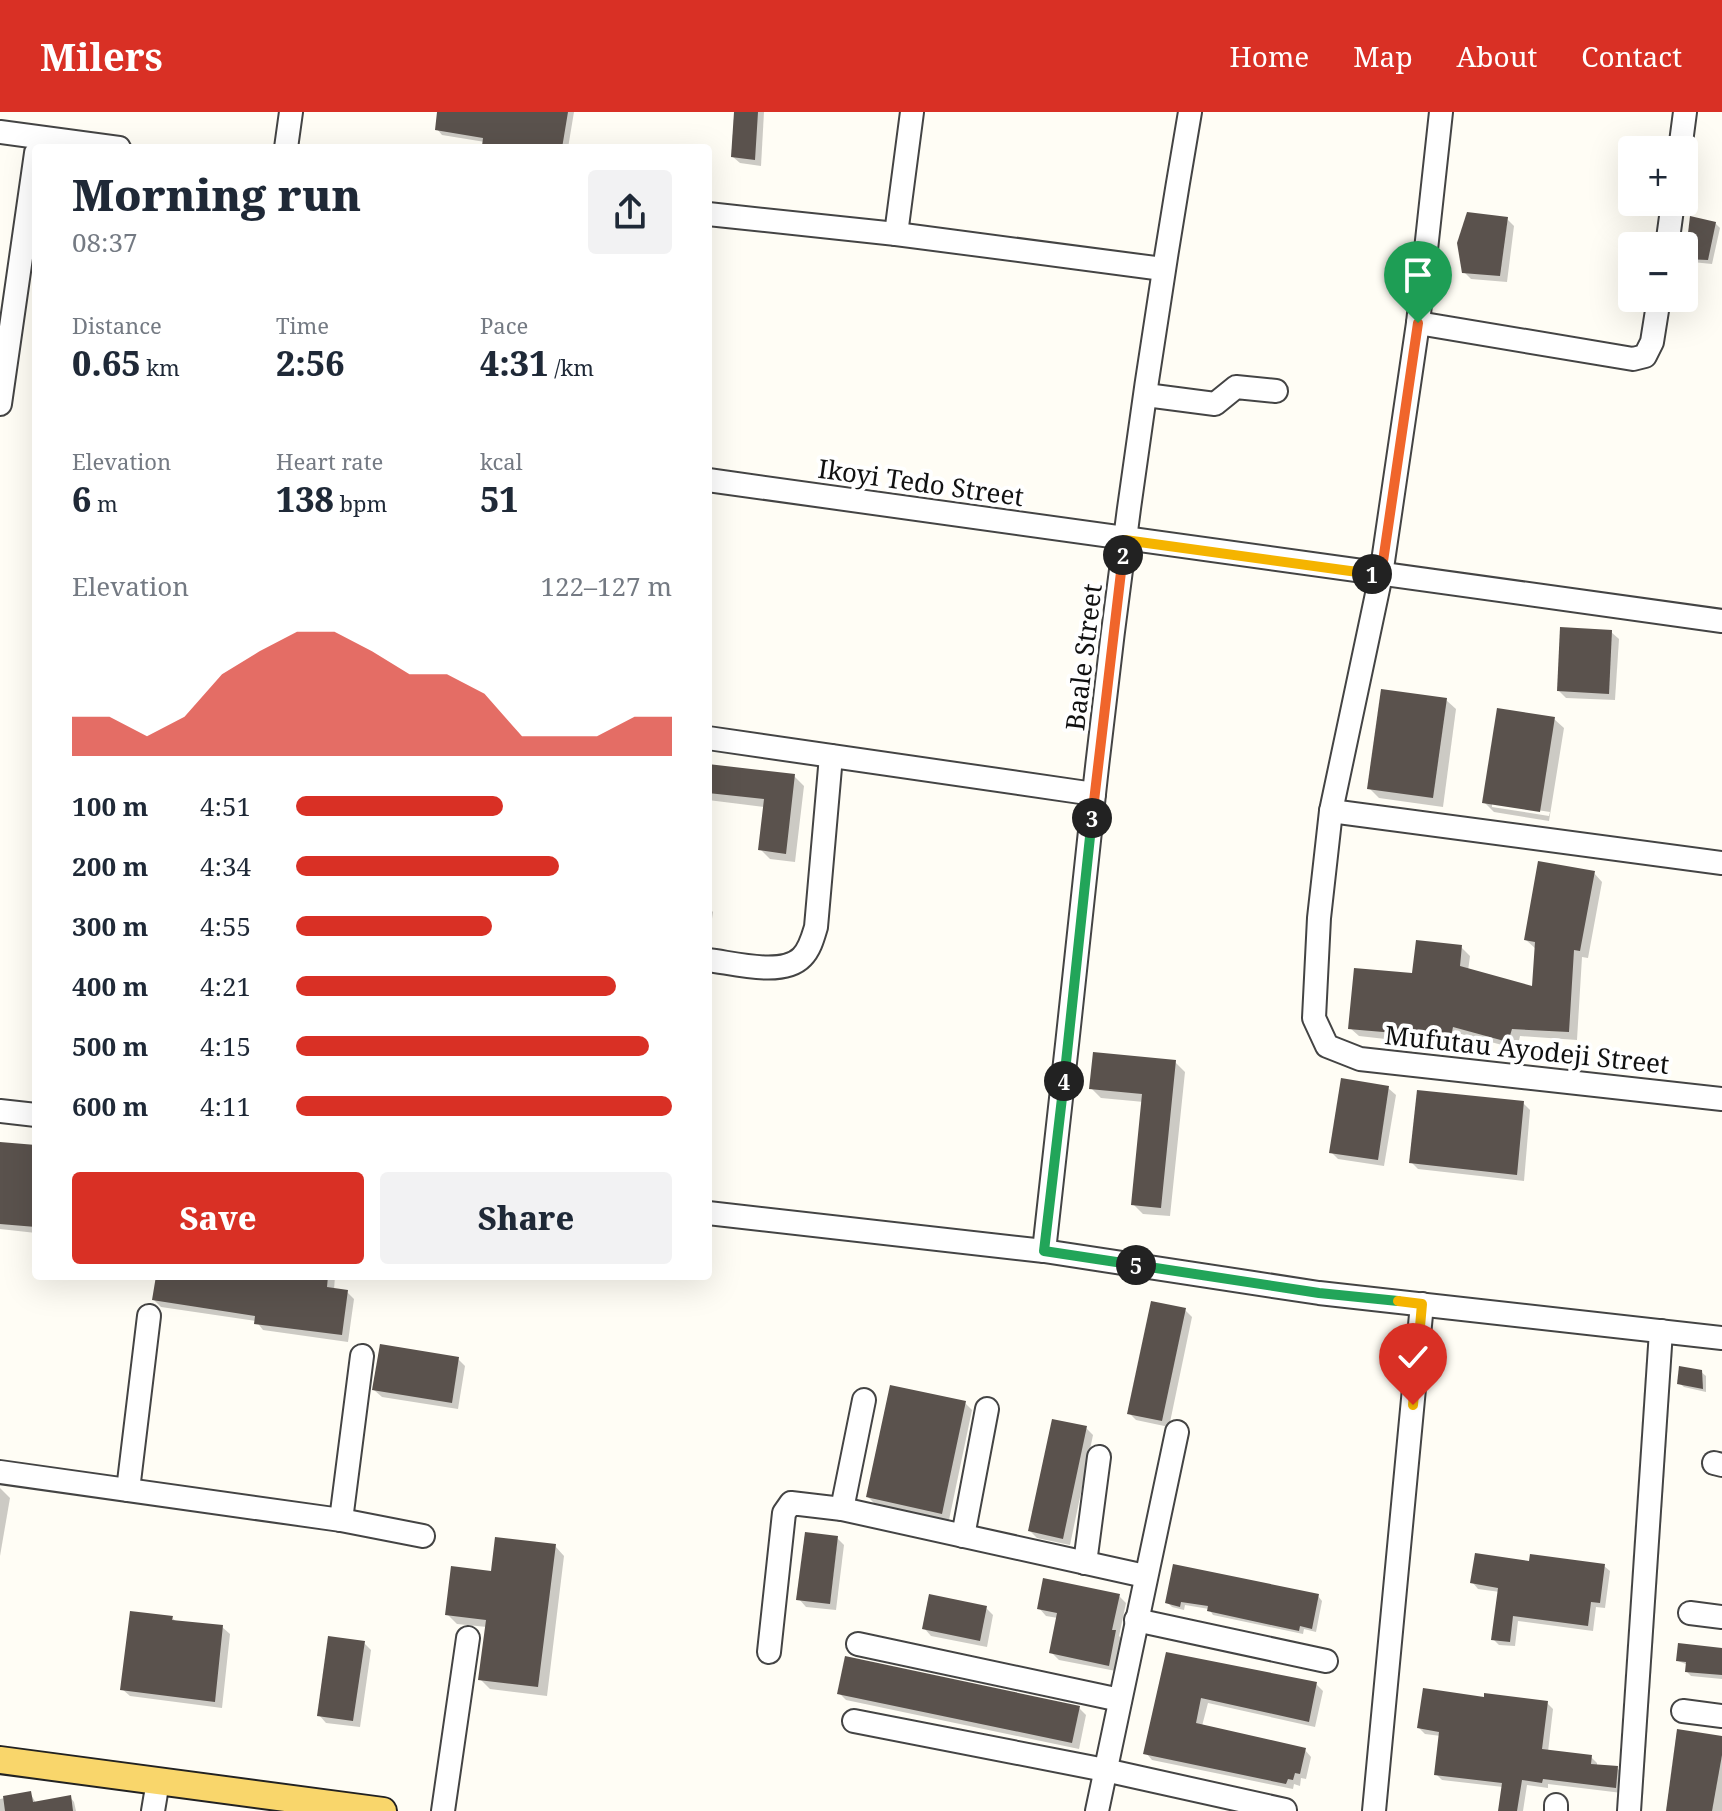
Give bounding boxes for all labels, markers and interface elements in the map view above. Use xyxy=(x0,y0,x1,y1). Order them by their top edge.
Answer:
text: Milers xyxy=(40,30,163,82)
text: Home xyxy=(1230,37,1309,75)
text: Map xyxy=(1353,37,1413,75)
text: About xyxy=(1457,37,1537,75)
text: Contact xyxy=(1581,37,1682,75)
map controls xyxy=(1618,136,1698,312)
button: + xyxy=(1618,136,1698,216)
text: Morning run xyxy=(72,164,361,224)
button: share xyxy=(588,170,672,254)
text: 08:37 xyxy=(72,224,138,260)
button: − xyxy=(1618,232,1698,312)
pin xyxy=(1384,241,1452,323)
icon: arrive xyxy=(1396,253,1440,297)
text: Distance xyxy=(72,310,162,340)
text: Time xyxy=(276,310,329,340)
text: Pace xyxy=(480,310,528,340)
text: 0.65 xyxy=(72,340,140,386)
text: 2:56 xyxy=(276,340,344,386)
text: 4:31 xyxy=(480,340,548,386)
text: km xyxy=(140,352,180,382)
text: /km xyxy=(548,352,594,382)
text: Elevation xyxy=(72,446,171,476)
text: Heart rate xyxy=(276,446,383,476)
text: kcal xyxy=(480,446,522,476)
street label: Ikoyi Tedo Street xyxy=(816,450,1026,514)
text: 6 xyxy=(72,476,91,522)
text: 138 xyxy=(276,476,334,522)
text: 51 xyxy=(480,476,519,522)
text: m xyxy=(91,488,118,518)
text: bpm xyxy=(334,488,387,518)
pin: 2 xyxy=(1103,535,1143,575)
text: 2 xyxy=(1117,540,1129,570)
pin: 1 xyxy=(1352,554,1392,594)
text: 1 xyxy=(1366,559,1378,589)
text: Elevation xyxy=(72,568,189,604)
text: 122–127 m xyxy=(540,568,672,604)
street label: Baale Street xyxy=(1056,582,1110,732)
text: 100 m xyxy=(72,788,148,824)
text: 4:51 xyxy=(200,788,251,824)
pin: 3 xyxy=(1072,798,1112,838)
text: 3 xyxy=(1086,803,1098,833)
text: 200 m xyxy=(72,848,148,884)
text: 4:34 xyxy=(200,848,251,884)
text: 300 m xyxy=(72,908,148,944)
text: 4:55 xyxy=(200,908,251,944)
text: 400 m xyxy=(72,968,148,1004)
text: 4:21 xyxy=(200,968,251,1004)
street label: Mufutau Ayodeji Street xyxy=(1383,1016,1671,1082)
text: 500 m xyxy=(72,1028,148,1064)
text: 4:15 xyxy=(200,1028,251,1064)
pin: 4 xyxy=(1044,1061,1084,1101)
text: 4 xyxy=(1058,1066,1070,1096)
text: 600 m xyxy=(72,1088,148,1124)
text: 4:11 xyxy=(200,1088,251,1124)
button: Save xyxy=(72,1172,364,1264)
button: Share xyxy=(380,1172,672,1264)
pin: 5 xyxy=(1116,1245,1156,1285)
text: 5 xyxy=(1130,1250,1142,1280)
pin xyxy=(1379,1323,1447,1405)
icon: check xyxy=(1391,1335,1435,1379)

